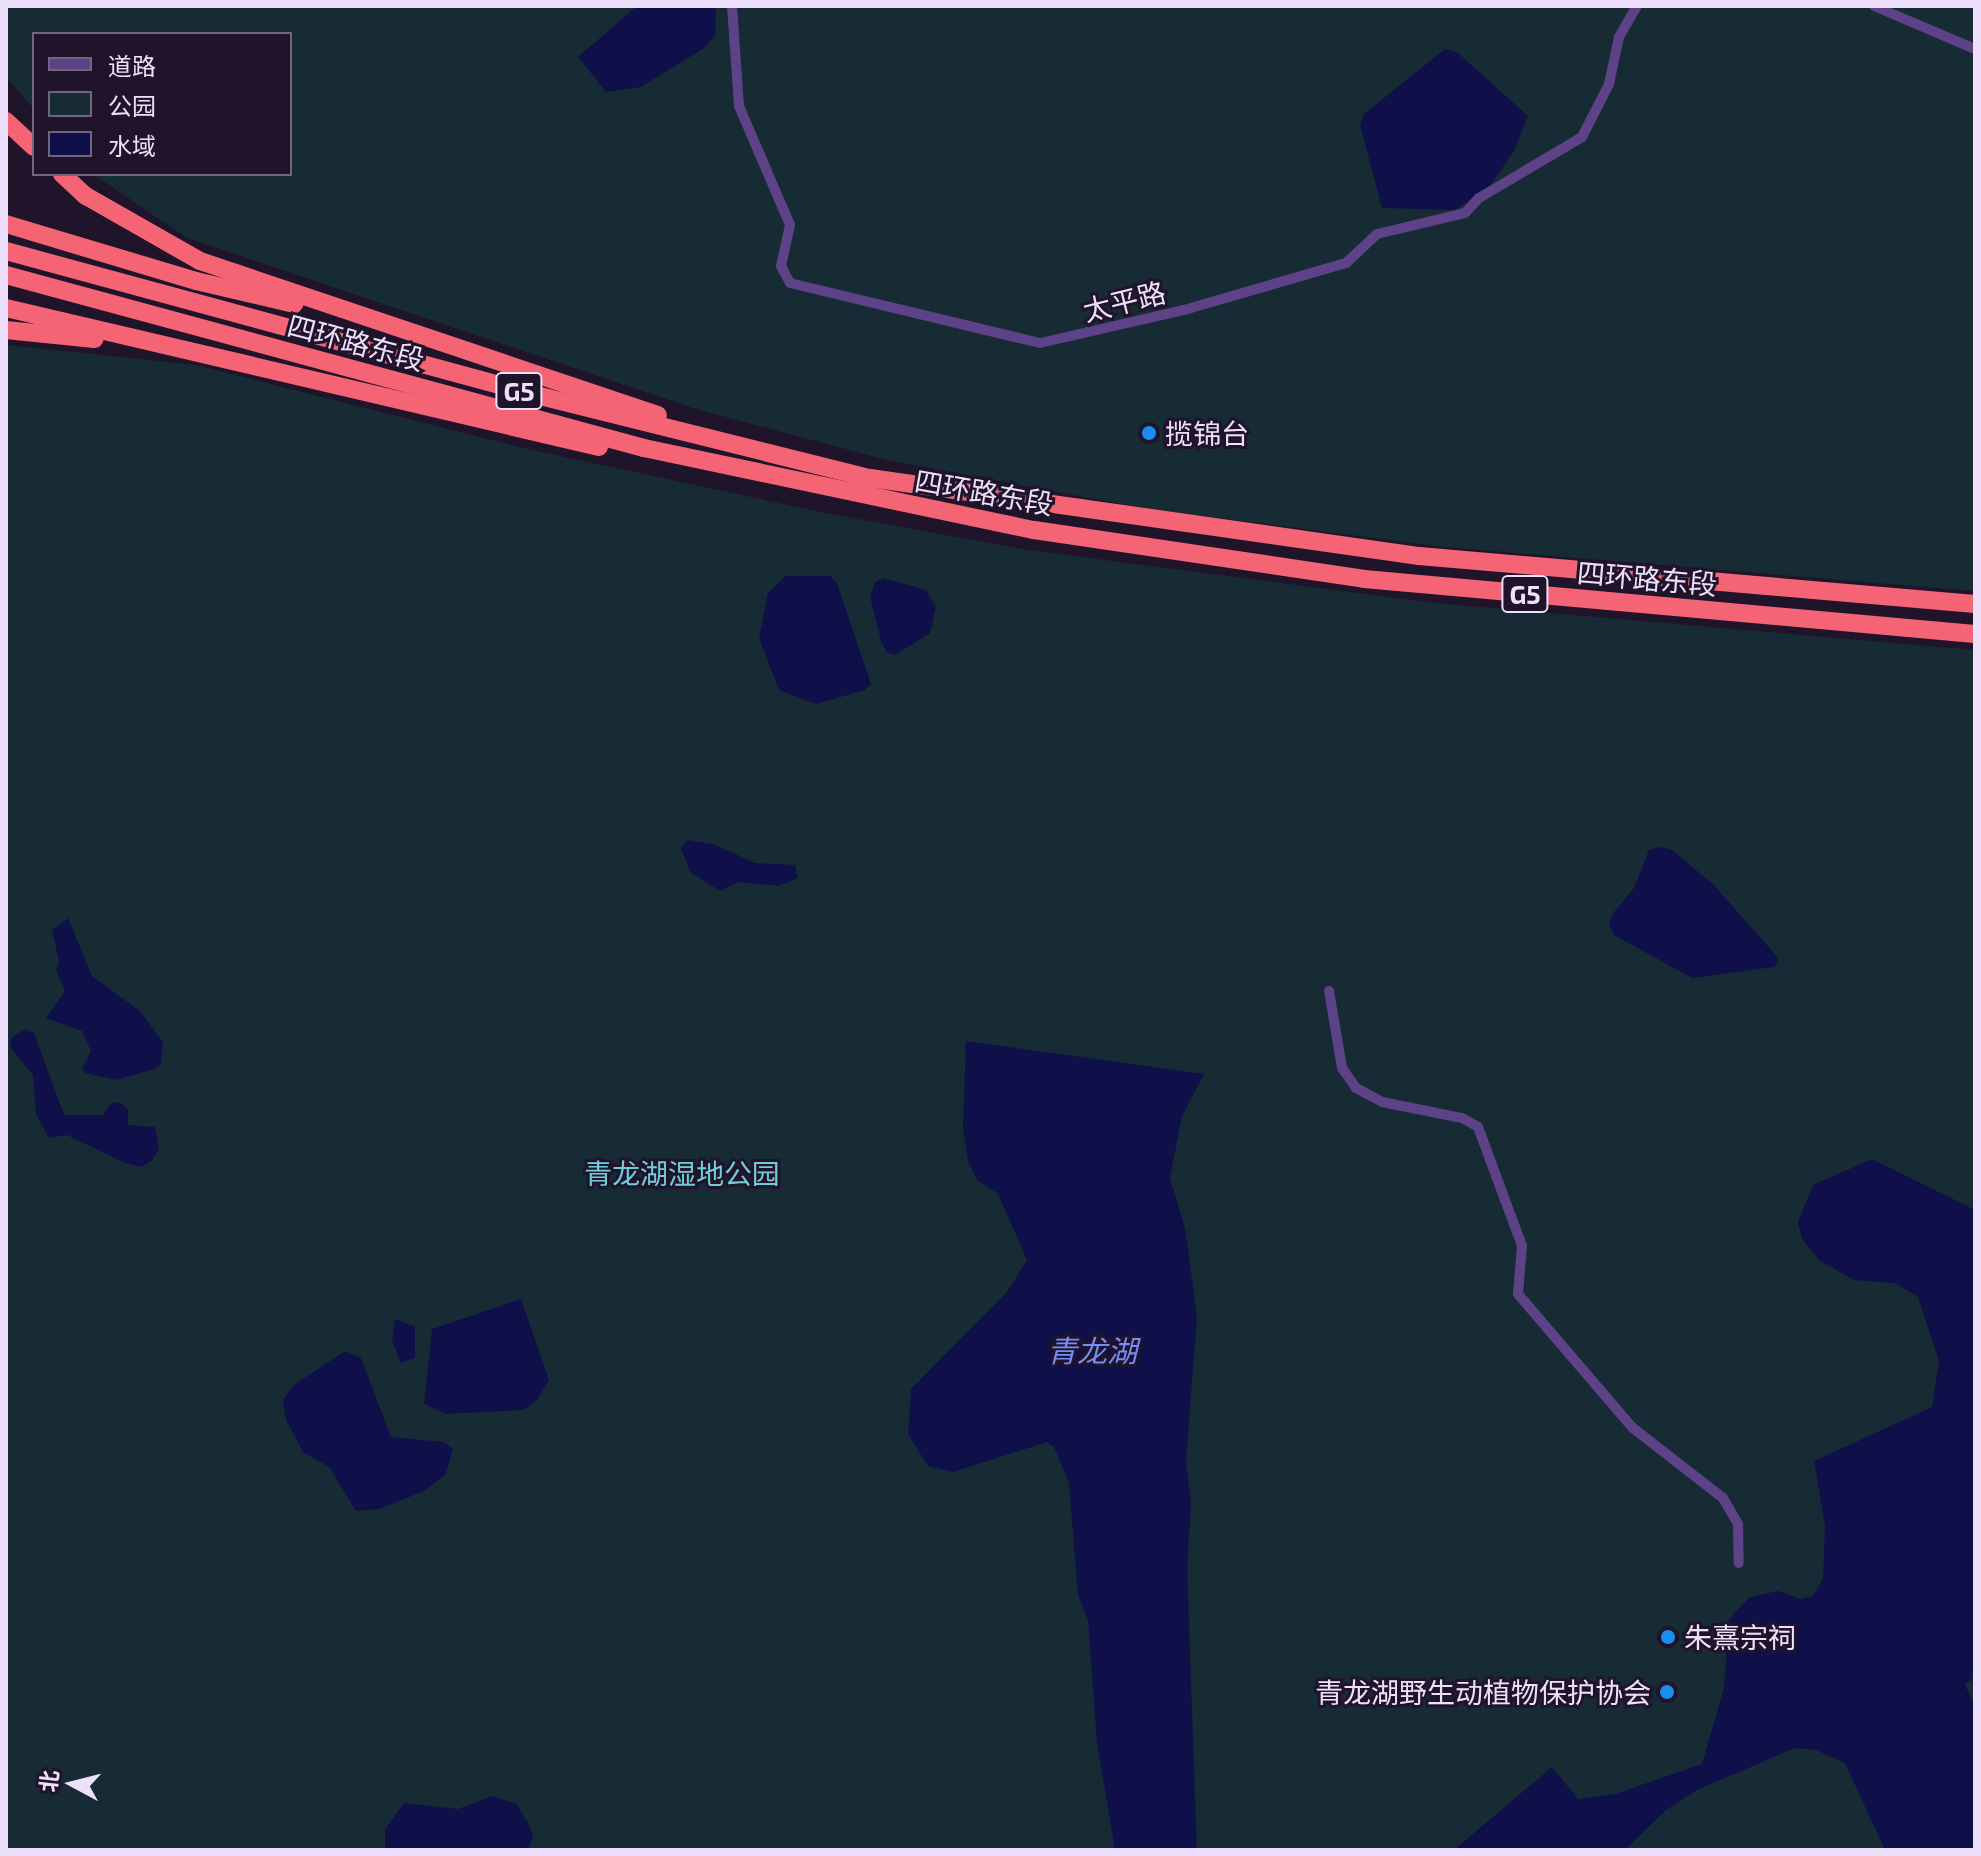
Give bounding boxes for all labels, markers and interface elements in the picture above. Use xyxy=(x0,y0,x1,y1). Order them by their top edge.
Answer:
legend xyxy=(32,32,292,176)
text: 道路 xyxy=(108,51,156,80)
text: 公园 xyxy=(108,91,156,120)
text: 水域 xyxy=(108,131,156,160)
street label: 太平路 xyxy=(1079,275,1169,327)
street label: 四环路东段 xyxy=(284,308,428,376)
road number: G5 xyxy=(495,369,543,413)
place label: 揽锦台 xyxy=(1165,416,1249,450)
marker: 揽锦台 xyxy=(1140,424,1158,442)
street label: 四环路东段 xyxy=(912,463,1056,521)
street label: 四环路东段 xyxy=(1576,555,1718,601)
road number: G5 xyxy=(1501,572,1549,616)
park label: 青龙湖湿地公园 xyxy=(584,1156,780,1190)
water label: 青龙湖 xyxy=(1047,1332,1137,1368)
place label: 朱熹宗祠 xyxy=(1684,1620,1796,1654)
marker: 朱熹宗祠 xyxy=(1659,1628,1677,1646)
place label: 青龙湖野生动植物保护协会 xyxy=(1315,1675,1651,1709)
marker: 青龙湖野生动植物保护协会 xyxy=(1658,1683,1676,1701)
north arrow xyxy=(32,1744,112,1824)
text: 北 xyxy=(34,1769,62,1794)

